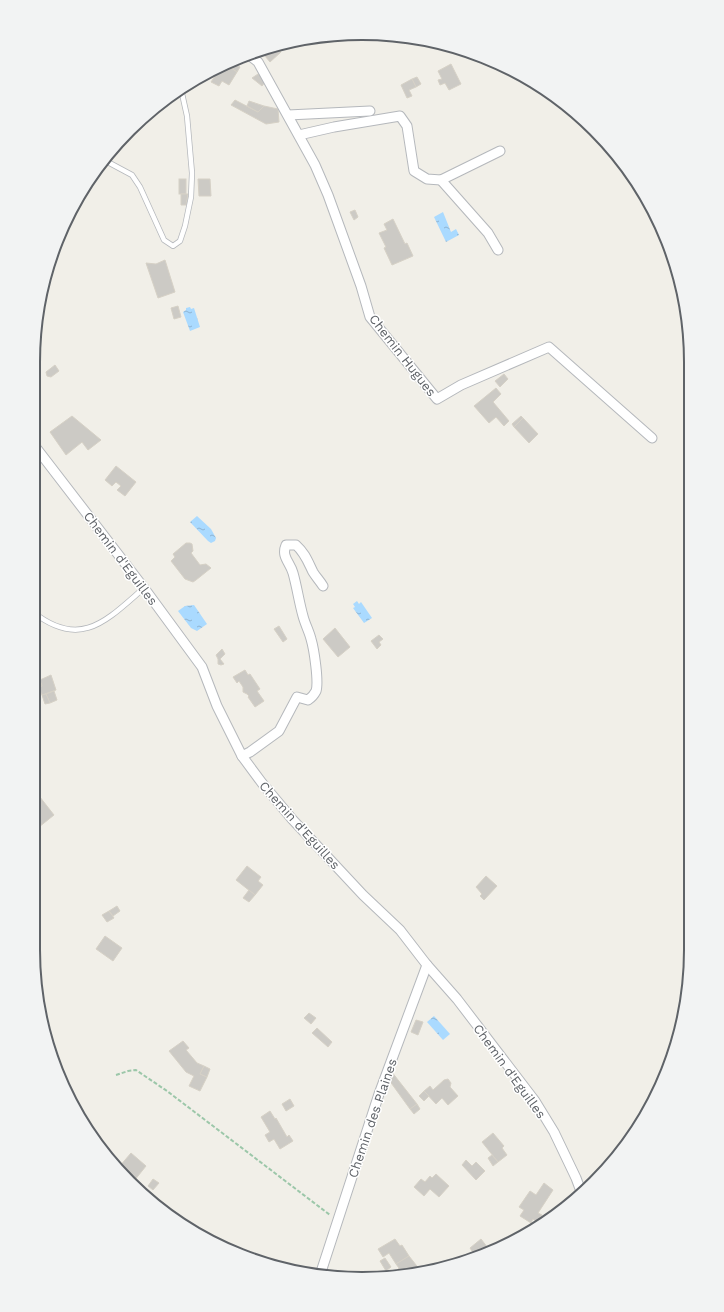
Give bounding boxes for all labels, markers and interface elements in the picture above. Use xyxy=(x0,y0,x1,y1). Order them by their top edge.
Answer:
street label: Chemin Hugues xyxy=(366,311,439,399)
street label: Chemin d'Eguilles xyxy=(81,509,161,608)
street label: Chemin d'Eguilles xyxy=(256,778,343,872)
street label: Chemin d'Eguilles xyxy=(470,1021,549,1122)
street label: Chemin des Plaines xyxy=(345,1057,400,1180)

